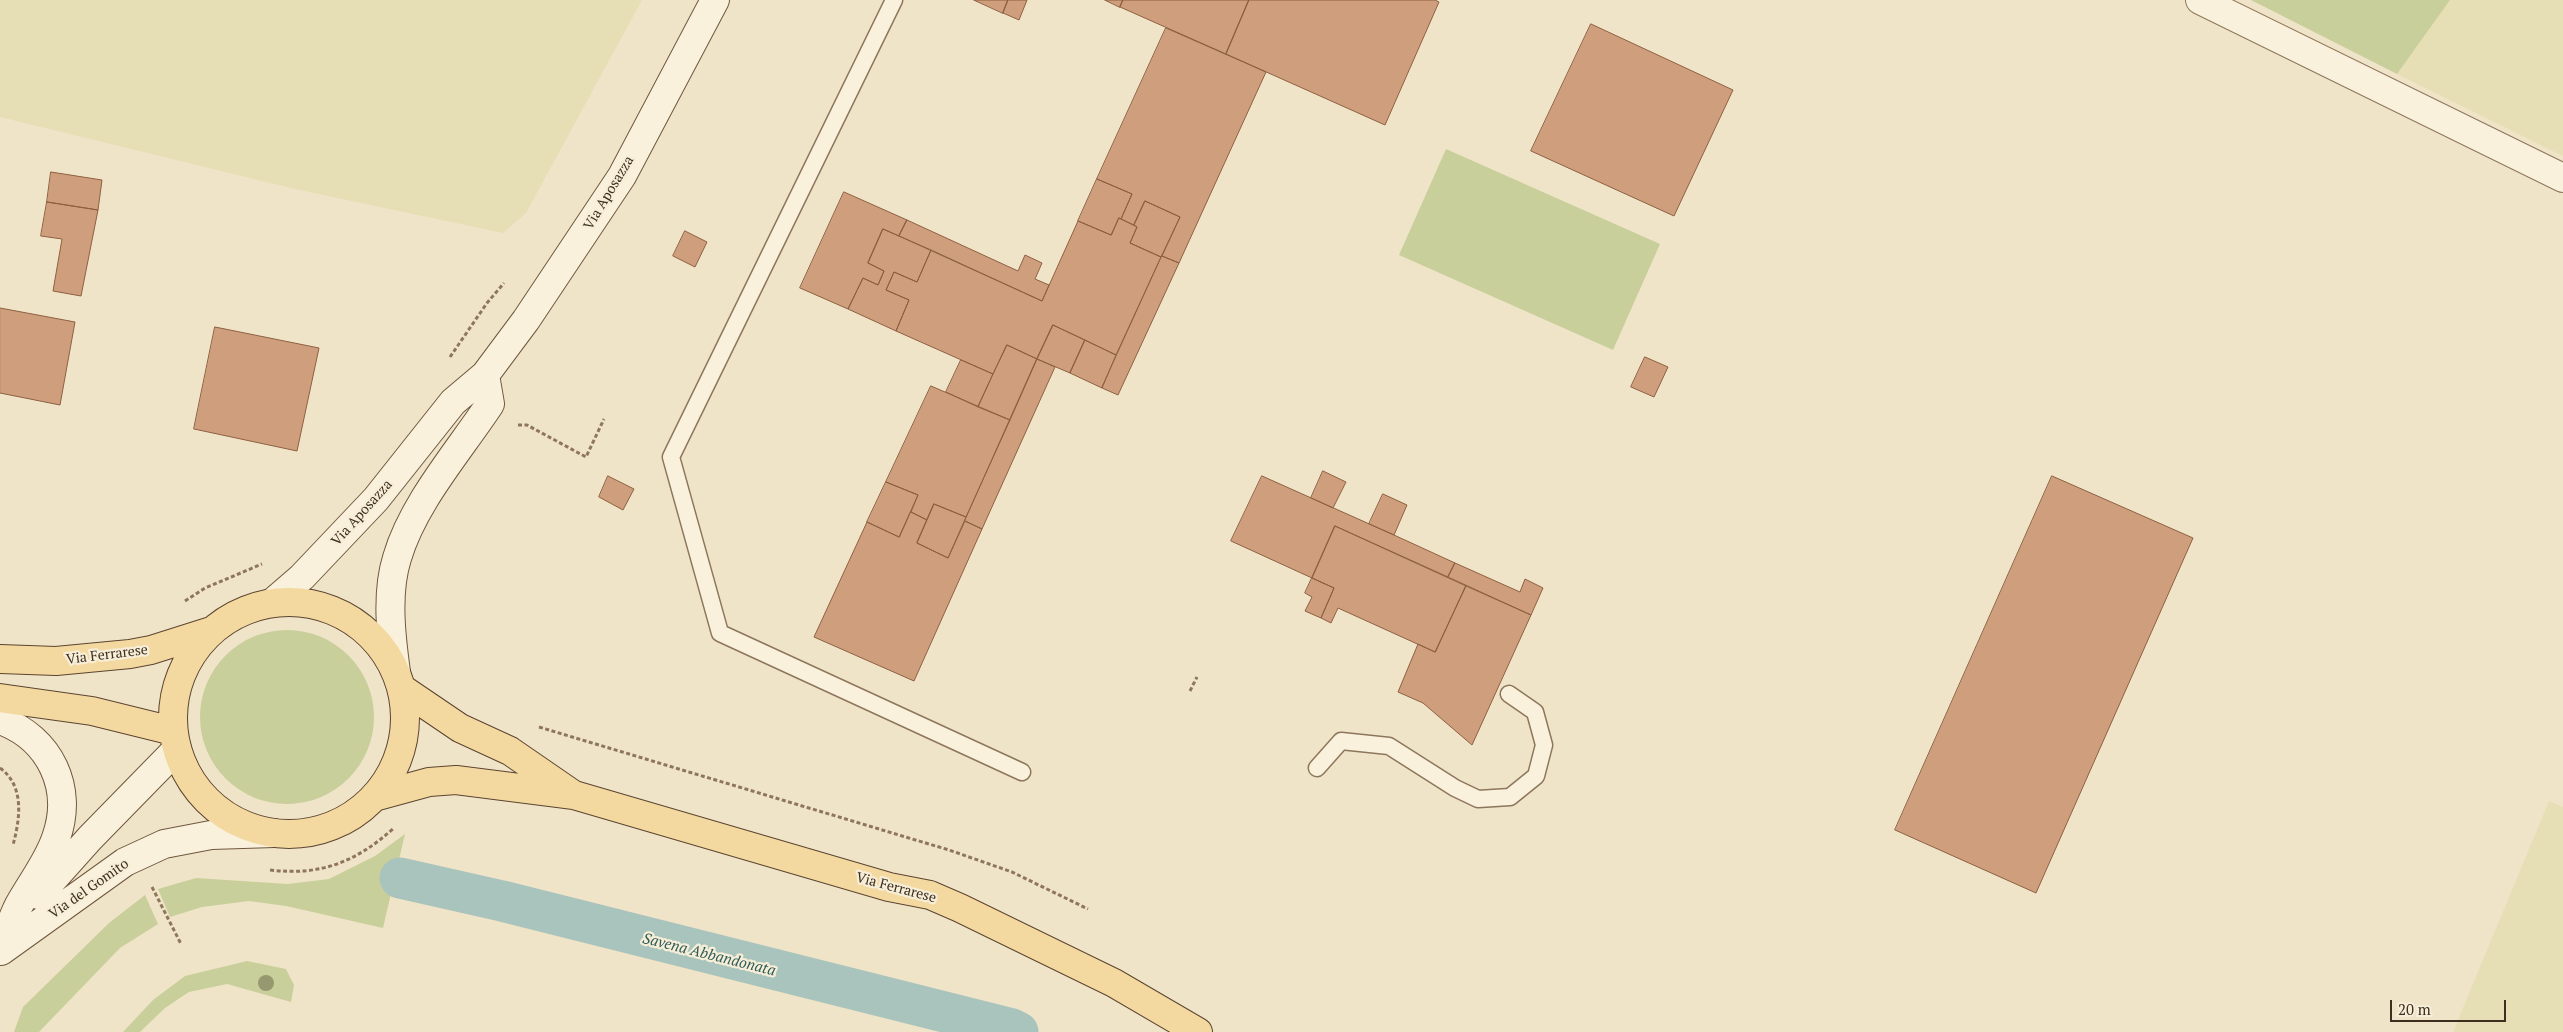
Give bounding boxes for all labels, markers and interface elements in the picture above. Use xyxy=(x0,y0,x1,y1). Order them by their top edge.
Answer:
street label: Via Aposazza xyxy=(580,153,638,233)
street label: Via Aposazza xyxy=(328,477,396,549)
street label: Via Ferrarese xyxy=(65,642,149,668)
street label: Via del Gomito xyxy=(46,855,132,923)
street label: Via Ferrarese xyxy=(854,869,938,907)
water label: Savena Abbandonata xyxy=(641,930,777,980)
scale bar xyxy=(2393,990,2509,1022)
text: 20 m xyxy=(2398,999,2431,1019)

